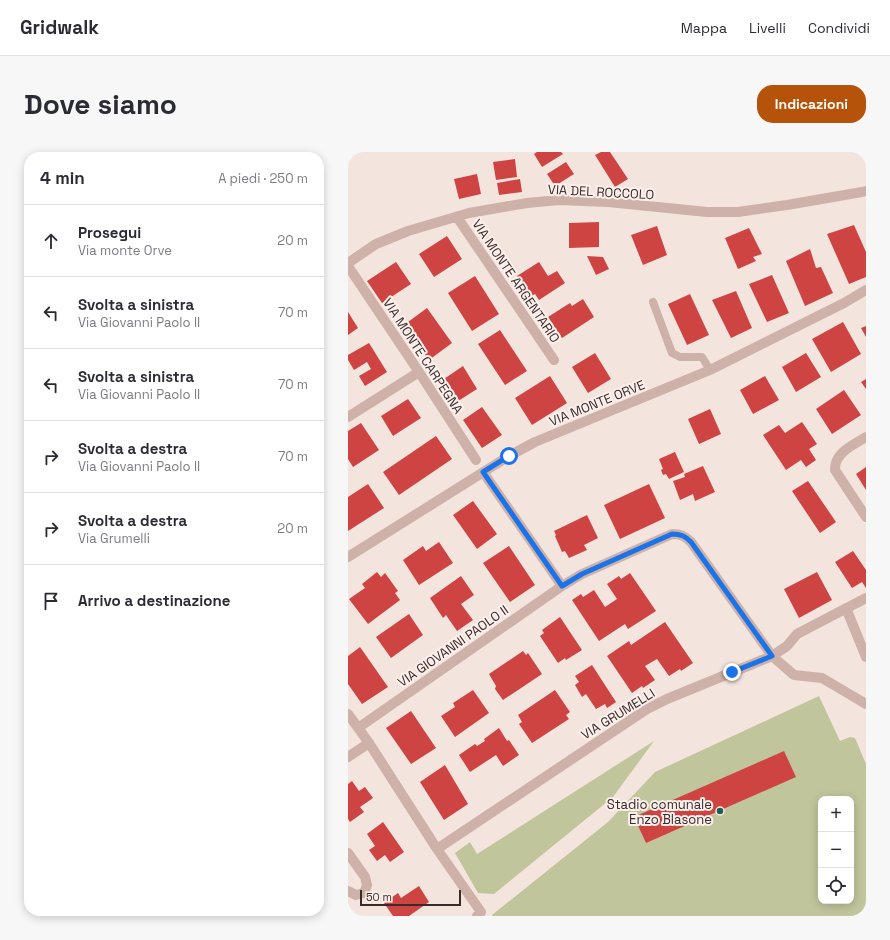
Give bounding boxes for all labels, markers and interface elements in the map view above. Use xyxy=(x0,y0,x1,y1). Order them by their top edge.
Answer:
text: Gridwalk xyxy=(20,15,99,40)
text: Mappa xyxy=(681,19,727,37)
text: Livelli xyxy=(749,19,786,37)
text: Condividi xyxy=(808,19,870,37)
button: Indicazioni xyxy=(757,85,866,123)
text: Dove siamo xyxy=(24,86,177,122)
text: 4 min xyxy=(40,167,85,189)
text: A piedi · 250 m xyxy=(218,170,308,187)
street label: VIA DEL ROCCOLO xyxy=(547,181,655,203)
street label: VIA MONTE ARGENTARIO xyxy=(468,216,564,346)
text: Prosegui xyxy=(78,223,141,242)
icon: ahead xyxy=(40,230,62,252)
text: 20 m xyxy=(277,232,308,249)
text: Via monte Orve xyxy=(78,242,172,259)
text: Svolta a sinistra xyxy=(78,295,194,314)
street label: VIA MONTE CARPEGNA xyxy=(379,295,467,417)
icon: left xyxy=(40,302,62,324)
text: 70 m xyxy=(278,304,308,321)
text: Via Giovanni Paolo II xyxy=(78,314,200,331)
text: Svolta a sinistra xyxy=(78,367,194,386)
icon: left xyxy=(40,374,62,396)
text: 70 m xyxy=(278,376,308,393)
street label: VIA MONTE ORVE xyxy=(547,376,647,430)
text: Via Giovanni Paolo II xyxy=(78,386,200,403)
text: Svolta a destra xyxy=(78,439,187,458)
icon: right xyxy=(40,446,62,468)
route start xyxy=(500,447,518,465)
text: 70 m xyxy=(278,448,308,465)
text: Via Giovanni Paolo II xyxy=(78,458,200,475)
text: Svolta a destra xyxy=(78,511,187,530)
icon: right xyxy=(40,518,62,540)
text: 20 m xyxy=(277,520,308,537)
text: Via Grumelli xyxy=(78,530,150,547)
icon: arrive xyxy=(40,590,62,612)
text: Arrivo a destinazione xyxy=(78,591,230,610)
street label: VIA GIOVANNI PAOLO II xyxy=(394,601,512,691)
route end xyxy=(723,663,741,681)
street label: VIA GRUMELLI xyxy=(578,685,658,743)
place label: Stadio comunale Enzo Blasone xyxy=(607,796,712,828)
map controls xyxy=(818,796,854,904)
button: + xyxy=(818,796,854,832)
marker: Stadio comunale Enzo Blasone xyxy=(715,806,725,816)
button: − xyxy=(818,832,854,868)
button: locate xyxy=(818,868,854,904)
scale bar xyxy=(360,888,461,907)
text: 50 m xyxy=(366,890,392,904)

